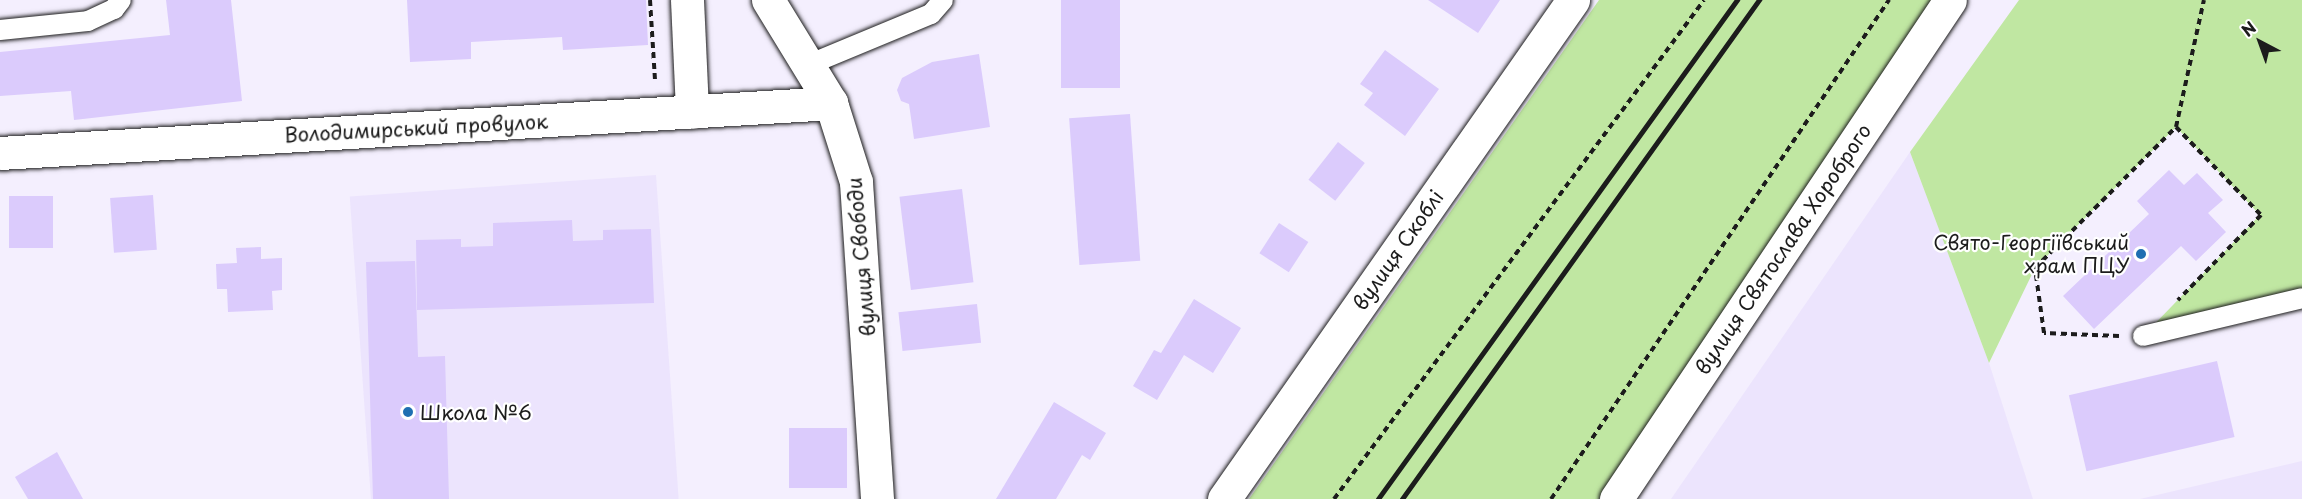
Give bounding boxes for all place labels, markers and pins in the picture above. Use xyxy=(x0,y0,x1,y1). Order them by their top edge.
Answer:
place label: Свято-Георгіївський храм ПЦУ xyxy=(1933,231,2129,278)
marker: Свято-Георгіївський храм ПЦУ xyxy=(2134,247,2148,261)
place label: Школа №6 xyxy=(420,400,532,424)
marker: Школа №6 xyxy=(401,405,415,419)

